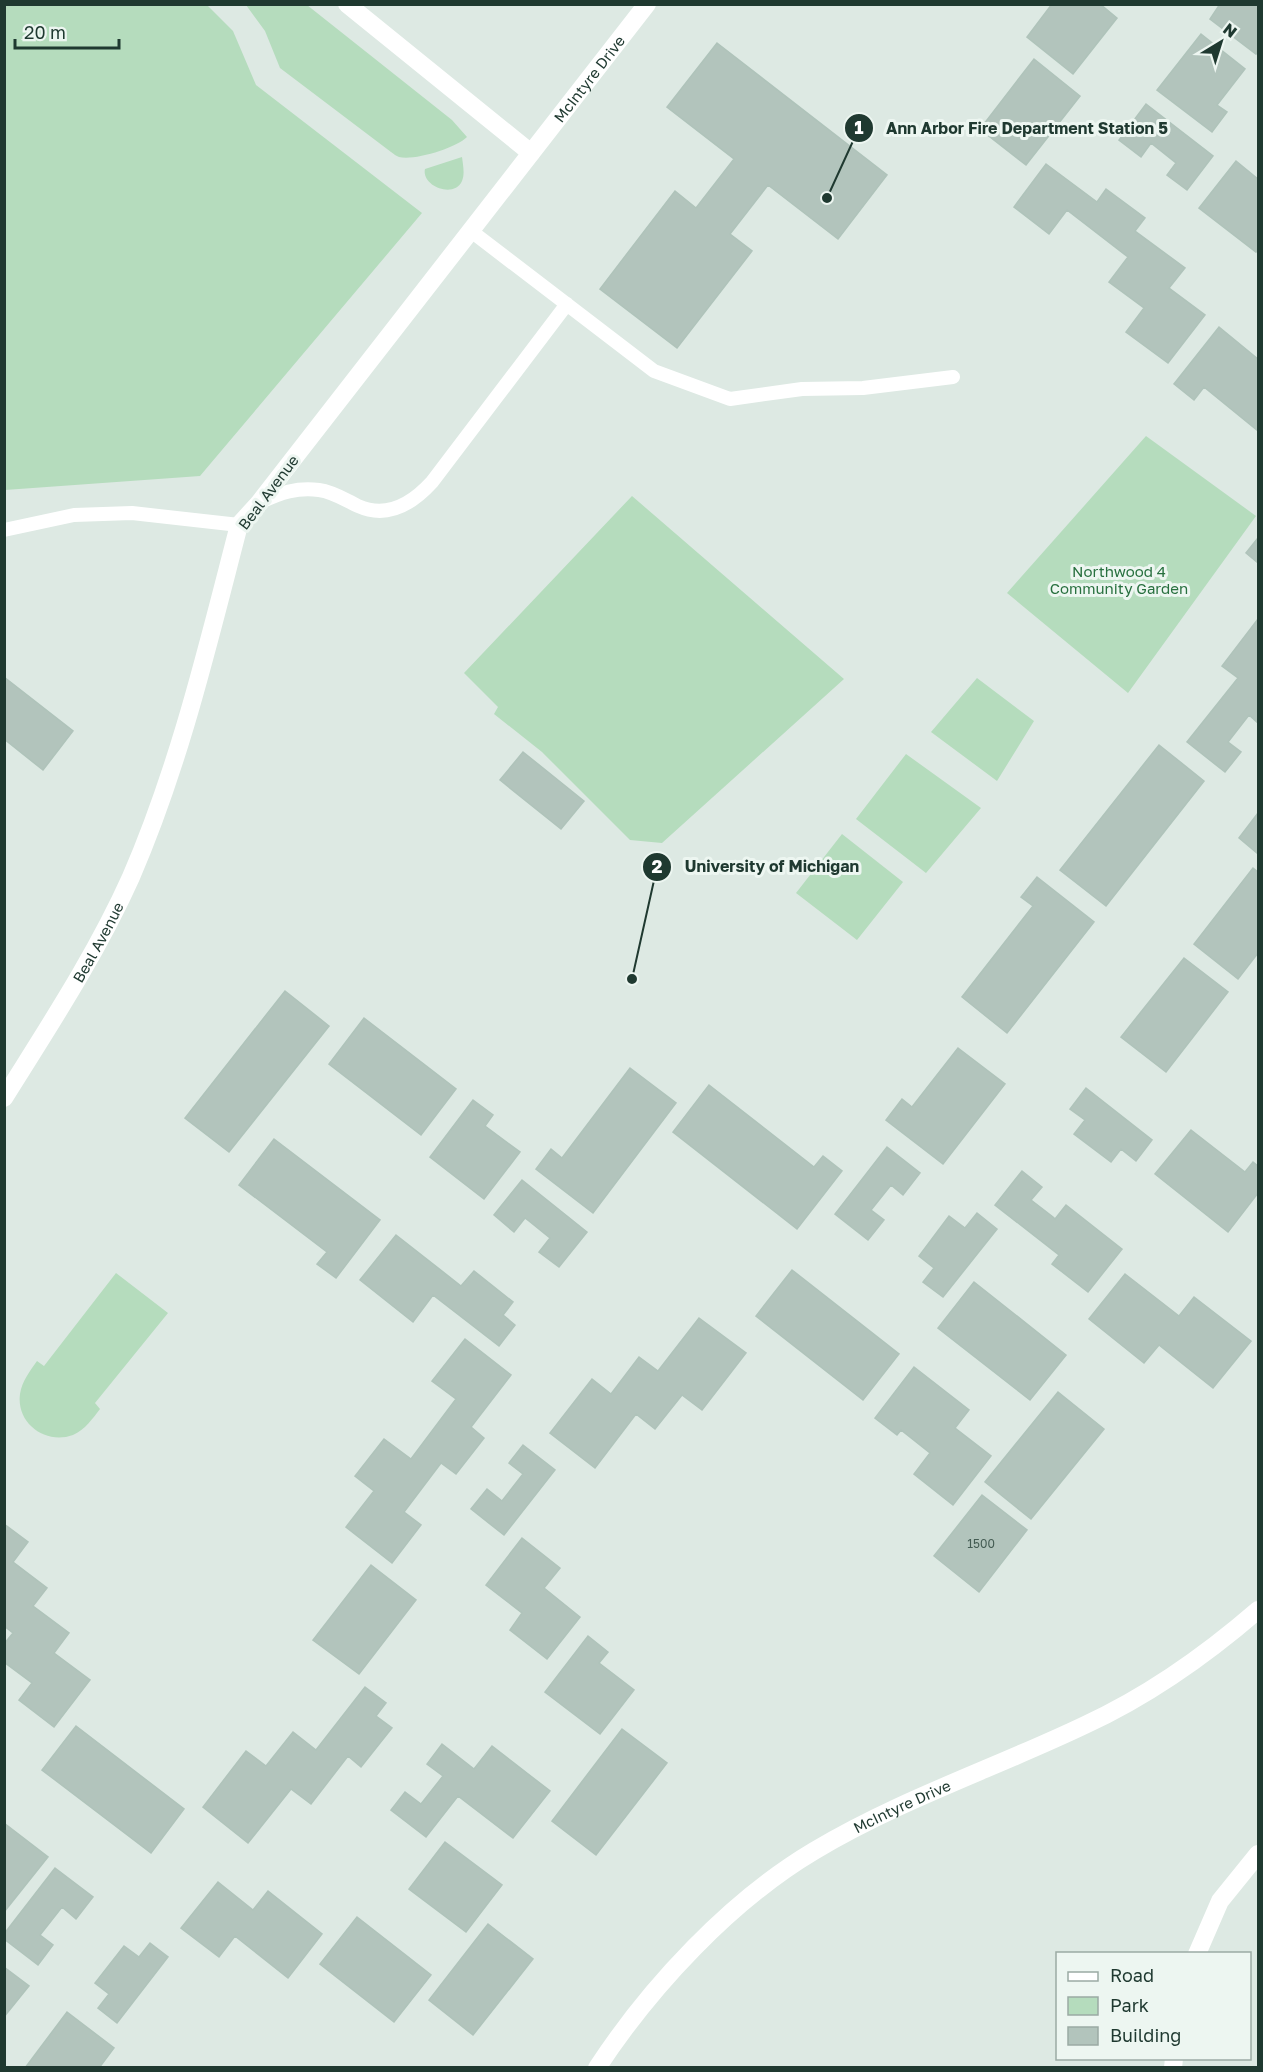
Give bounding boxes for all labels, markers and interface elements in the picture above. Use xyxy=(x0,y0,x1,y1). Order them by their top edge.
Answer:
scale bar xyxy=(15,12,118,50)
north arrow xyxy=(1191,12,1251,72)
text: N xyxy=(1219,19,1241,42)
text: 20 m xyxy=(24,21,66,43)
street label: McIntyre Drive xyxy=(550,31,628,126)
callout: Ann Arbor Fire Department Station 5 xyxy=(844,111,1180,145)
text: 1 xyxy=(854,116,864,138)
text: Ann Arbor Fire Department Station 5 xyxy=(886,118,1168,138)
street label: Beal Avenue xyxy=(234,451,302,533)
park label: Northwood 4 Community Garden xyxy=(1050,562,1188,597)
callout: University of Michigan xyxy=(642,850,871,884)
text: 2 xyxy=(652,855,663,877)
text: University of Michigan xyxy=(685,856,859,876)
street label: Beal Avenue xyxy=(69,899,127,986)
house number: 1500 xyxy=(967,1536,995,1551)
street label: McIntyre Drive xyxy=(850,1776,953,1836)
legend xyxy=(1056,1952,1251,2060)
text: Road xyxy=(1110,1964,1154,1986)
text: Park xyxy=(1110,1994,1149,2016)
text: Building xyxy=(1110,2024,1181,2046)

